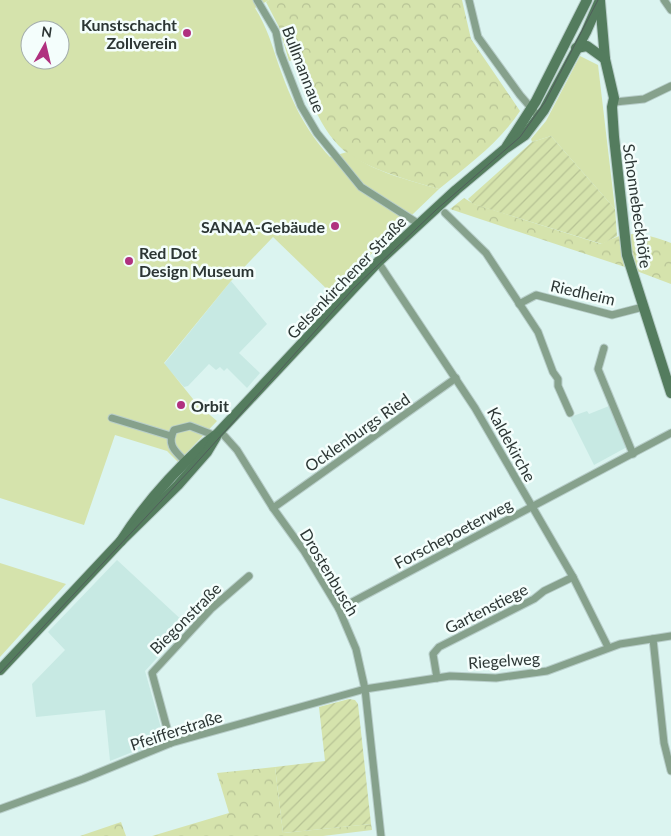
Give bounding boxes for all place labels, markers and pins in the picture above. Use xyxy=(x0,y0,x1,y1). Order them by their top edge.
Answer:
place label: Kunstschacht Zollverein xyxy=(81,15,177,52)
marker: Kunstschacht Zollverein xyxy=(181,27,193,39)
place label: SANAA-Gebäude xyxy=(201,217,325,236)
marker: SANAA-Gebäude xyxy=(329,220,341,232)
place label: Red Dot Design Museum xyxy=(139,243,254,280)
marker: Red Dot Design Museum xyxy=(123,255,135,267)
place label: Orbit xyxy=(191,396,229,415)
marker: Orbit xyxy=(175,399,187,411)

